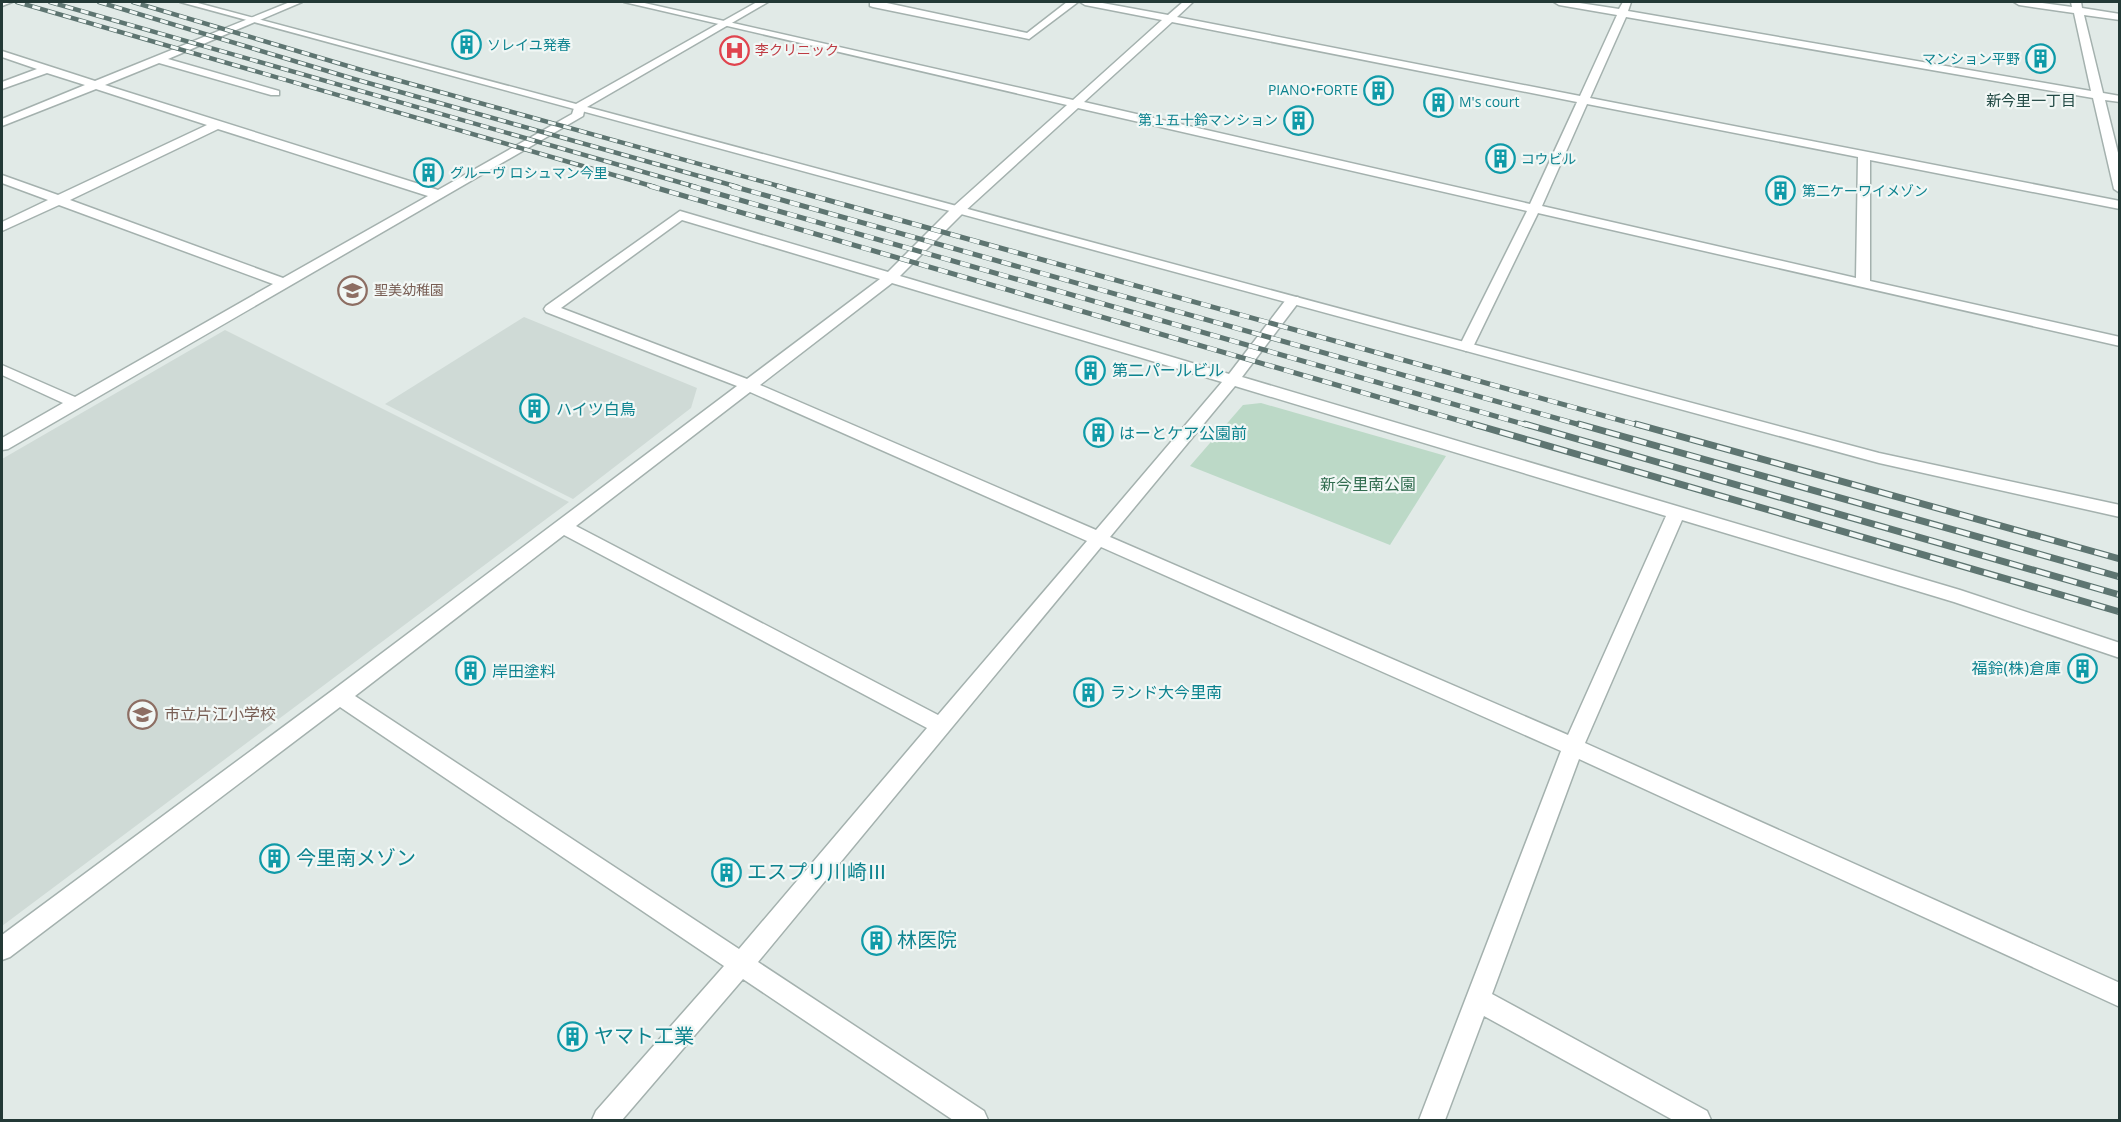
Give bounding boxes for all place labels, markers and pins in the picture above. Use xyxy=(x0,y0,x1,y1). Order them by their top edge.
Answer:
building icon: ソレイユ発春 xyxy=(450,29,482,61)
hospital icon: 李クリニック xyxy=(718,34,750,66)
place label: ソレイユ発春 xyxy=(487,35,571,54)
place label: 李クリニック xyxy=(755,40,839,59)
building icon: マンション平野 xyxy=(2025,43,2057,75)
place label: マンション平野 xyxy=(1922,49,2020,68)
building icon: PIANO•FORTE xyxy=(1363,74,1395,106)
place label: PIANO•FORTE xyxy=(1268,80,1358,99)
building icon: M's court xyxy=(1422,86,1454,118)
place label: M's court xyxy=(1459,92,1519,111)
building icon: 第１五十鈴マンション xyxy=(1283,104,1315,136)
place label: 第１五十鈴マンション xyxy=(1138,110,1278,129)
building icon: コウビル xyxy=(1484,143,1516,175)
place label: コウビル xyxy=(1521,149,1576,168)
building icon: グルーヴ ロシュマン今里 xyxy=(413,157,445,189)
place label: グルーヴ ロシュマン今里 xyxy=(450,163,608,182)
building icon: 第二ケーワイメゾン xyxy=(1765,175,1797,207)
place label: 第二ケーワイメゾン xyxy=(1802,181,1928,200)
school or university icon: 聖美幼稚園 xyxy=(337,274,369,306)
place label: 聖美幼稚園 xyxy=(374,280,444,299)
building icon: 第二パールビル xyxy=(1075,354,1107,386)
place label: 第二パールビル xyxy=(1112,359,1224,381)
building icon: ハイツ白鳥 xyxy=(519,393,551,425)
place label: ハイツ白鳥 xyxy=(556,398,636,420)
building icon: はーとケア公園前 xyxy=(1082,417,1114,449)
place label: はーとケア公園前 xyxy=(1119,422,1247,444)
building icon: 福鈴(株)倉庫 xyxy=(2066,652,2098,684)
building icon: 岸田塗料 xyxy=(455,655,487,687)
place label: 福鈴(株)倉庫 xyxy=(1972,657,2061,679)
place label: 岸田塗料 xyxy=(492,660,556,682)
building icon: ランド大今里南 xyxy=(1073,676,1105,708)
place label: ランド大今里南 xyxy=(1110,681,1222,703)
school or university icon: 市立片江小学校 xyxy=(127,698,159,730)
place label: 市立片江小学校 xyxy=(164,703,276,725)
building icon: 今里南メゾン xyxy=(259,842,291,874)
place label: 今里南メゾン xyxy=(296,844,416,871)
building icon: エスプリ川崎Ⅲ xyxy=(710,856,742,888)
place label: エスプリ川崎Ⅲ xyxy=(747,858,887,885)
building icon: 林医院 xyxy=(860,924,892,956)
place label: 林医院 xyxy=(897,926,957,953)
building icon: ヤマト工業 xyxy=(557,1020,589,1052)
place label: ヤマト工業 xyxy=(594,1022,694,1049)

